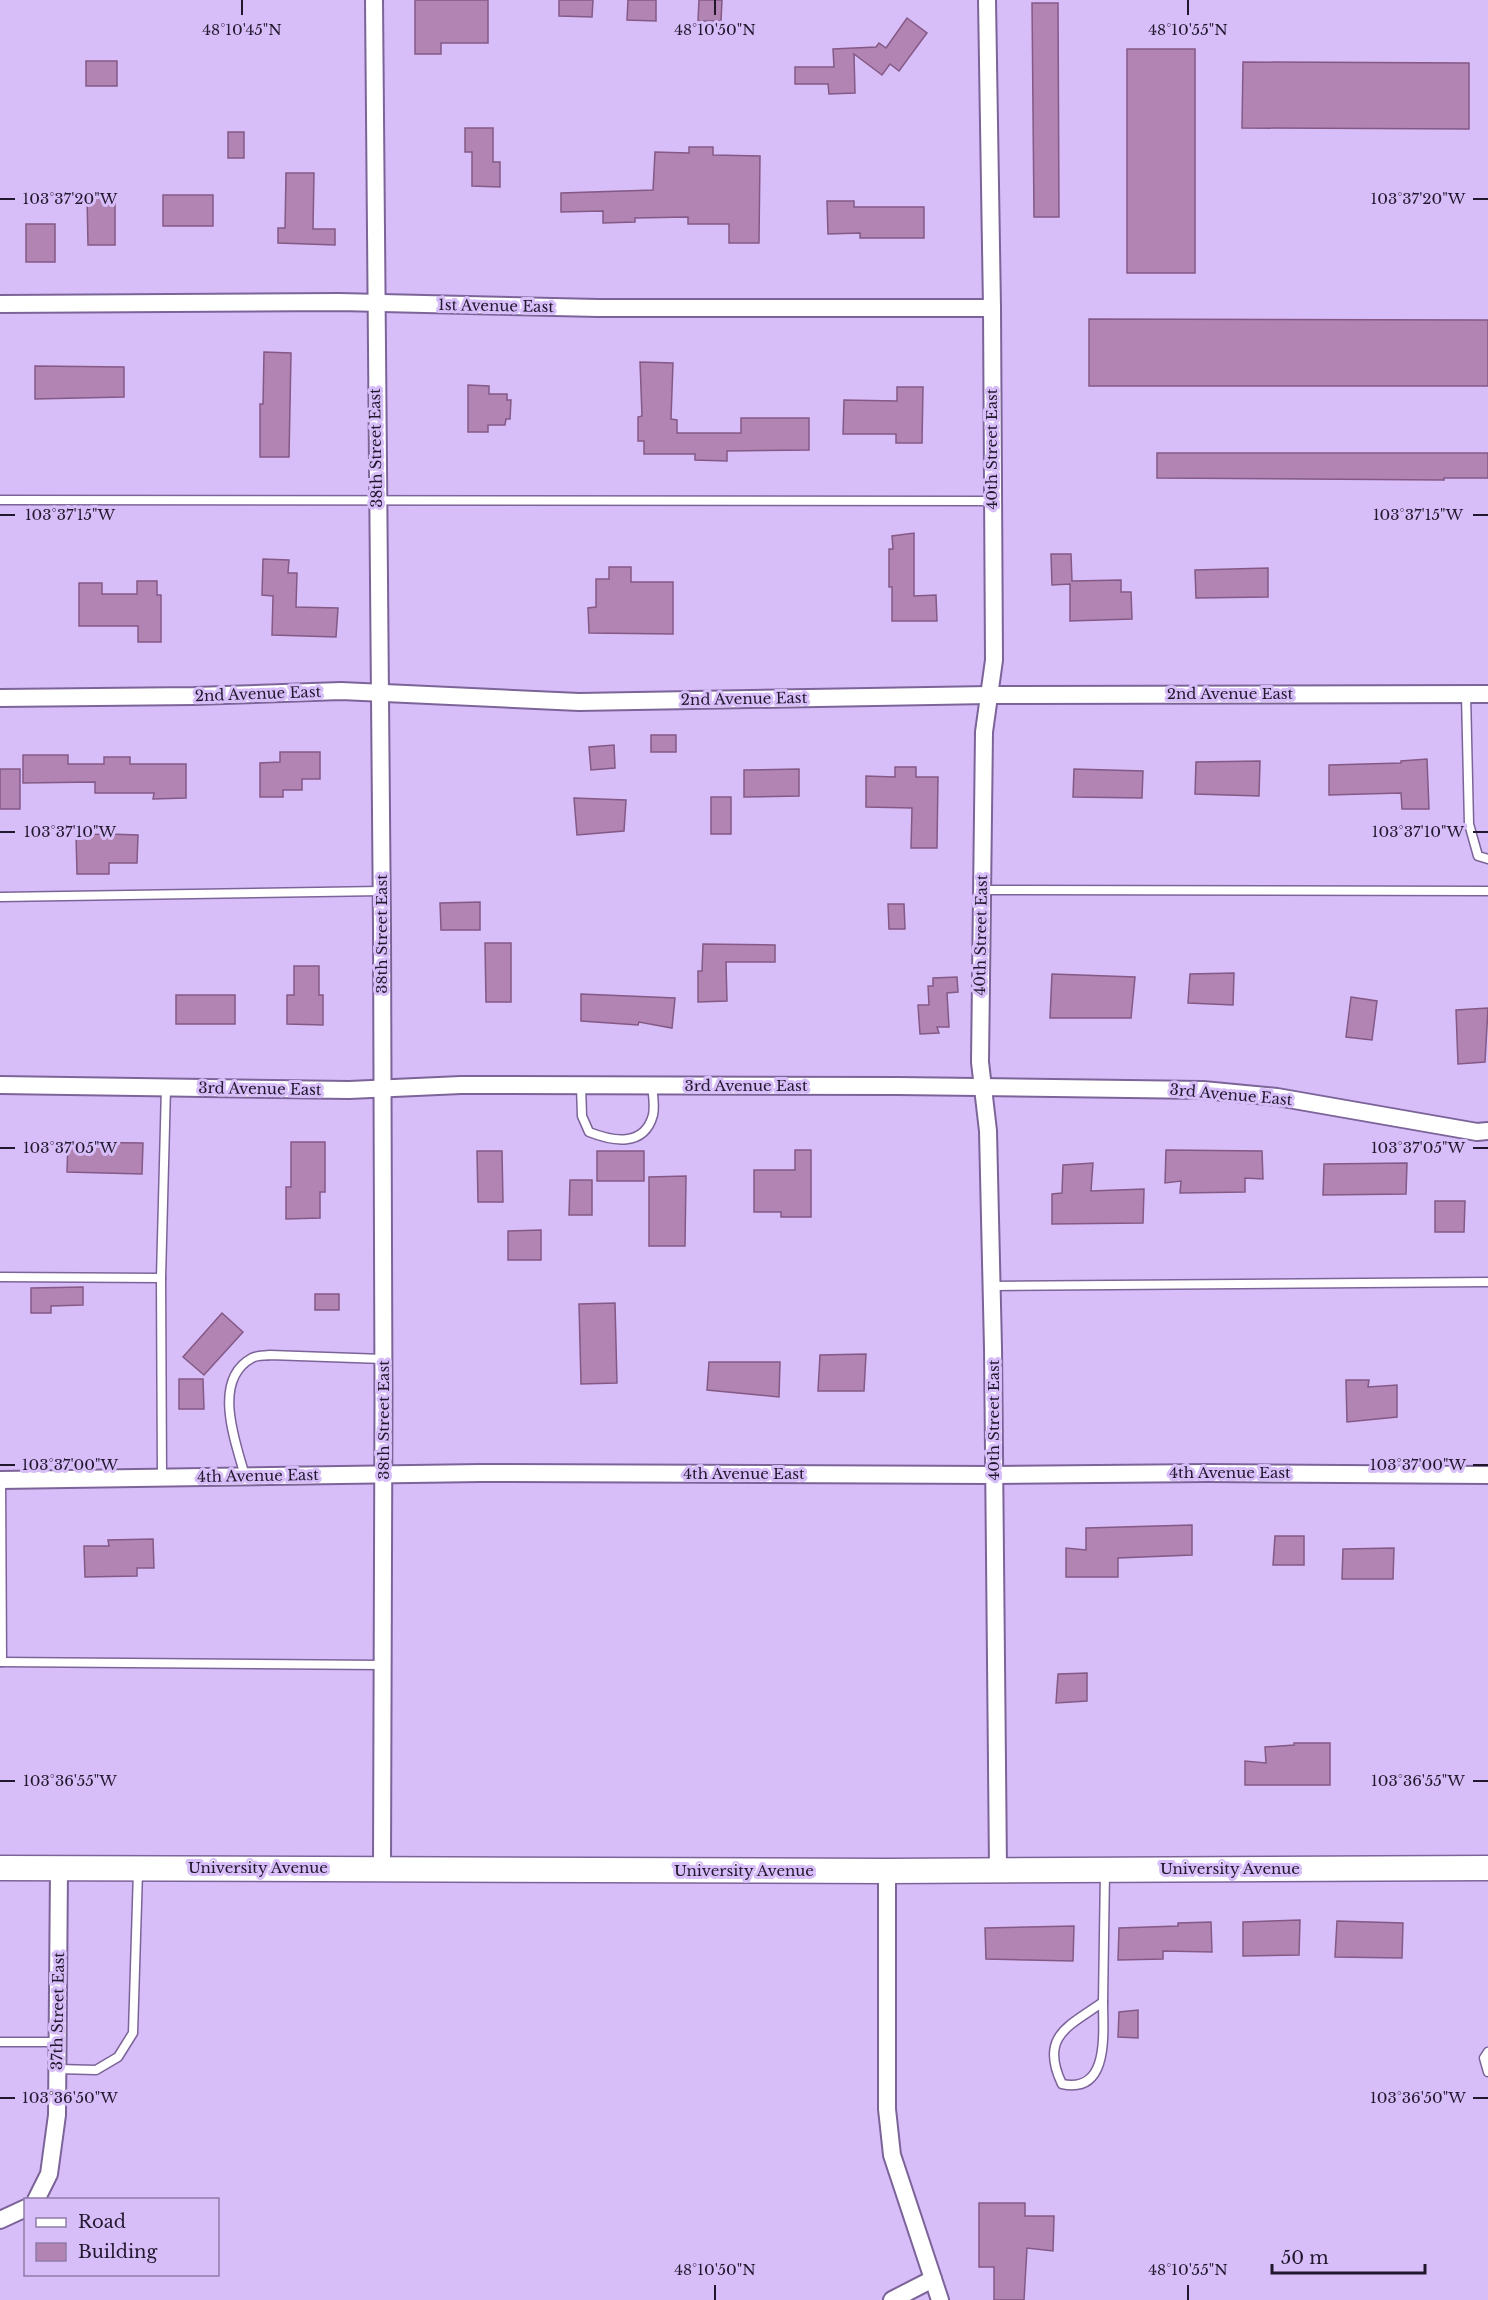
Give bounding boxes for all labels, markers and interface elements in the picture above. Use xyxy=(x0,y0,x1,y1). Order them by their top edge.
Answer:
text: 48°10'45"N xyxy=(202,20,282,39)
text: 48°10'50"N xyxy=(674,20,756,39)
text: 48°10'55"N xyxy=(1148,20,1228,39)
text: 103°37'20"W xyxy=(23,189,118,208)
text: 103°37'20"W xyxy=(1371,189,1466,208)
street label: 1st Avenue East xyxy=(438,295,554,316)
street label: 38th Street East xyxy=(365,388,386,508)
street label: 40th Street East xyxy=(982,388,1001,509)
text: 103°37'15"W xyxy=(25,505,115,524)
text: 103°37'15"W xyxy=(1373,505,1463,524)
street label: 2nd Avenue East xyxy=(194,682,322,705)
street label: 2nd Avenue East xyxy=(1167,684,1294,703)
street label: 2nd Avenue East xyxy=(681,688,808,709)
text: 103°37'10"W xyxy=(24,822,117,841)
text: 103°37'10"W xyxy=(1372,822,1465,841)
street label: 38th Street East xyxy=(372,874,391,994)
street label: 40th Street East xyxy=(970,874,991,996)
street label: 3rd Avenue East xyxy=(684,1076,808,1095)
street label: 3rd Avenue East xyxy=(198,1078,322,1099)
street label: 3rd Avenue East xyxy=(1169,1080,1294,1109)
text: 103°37'05"W xyxy=(23,1138,117,1157)
text: 103°37'05"W xyxy=(1371,1138,1465,1157)
street label: 40th Street East xyxy=(984,1359,1003,1480)
street label: 38th Street East xyxy=(374,1360,393,1480)
text: 103°37'00"W xyxy=(22,1455,119,1474)
text: 103°37'00"W xyxy=(1370,1455,1467,1474)
street label: 4th Avenue East xyxy=(1169,1463,1291,1482)
street label: 4th Avenue East xyxy=(683,1464,805,1483)
street label: 4th Avenue East xyxy=(197,1465,319,1486)
text: 103°36'55"W xyxy=(23,1771,117,1790)
text: 103°36'55"W xyxy=(1371,1771,1465,1790)
street label: University Avenue xyxy=(188,1858,328,1877)
street label: University Avenue xyxy=(1160,1859,1300,1878)
street label: University Avenue xyxy=(674,1861,814,1880)
street label: 37th Street East xyxy=(47,1951,68,2070)
text: 103°36'50"W xyxy=(22,2088,118,2107)
text: 103°36'50"W xyxy=(1370,2088,1466,2107)
legend xyxy=(24,2198,219,2276)
text: Road xyxy=(78,2211,126,2233)
scale bar xyxy=(1272,2237,1425,2275)
text: Building xyxy=(78,2241,157,2263)
text: 50 m xyxy=(1281,2247,1329,2269)
text: 48°10'50"N xyxy=(674,2260,756,2279)
text: 48°10'55"N xyxy=(1148,2260,1228,2279)

